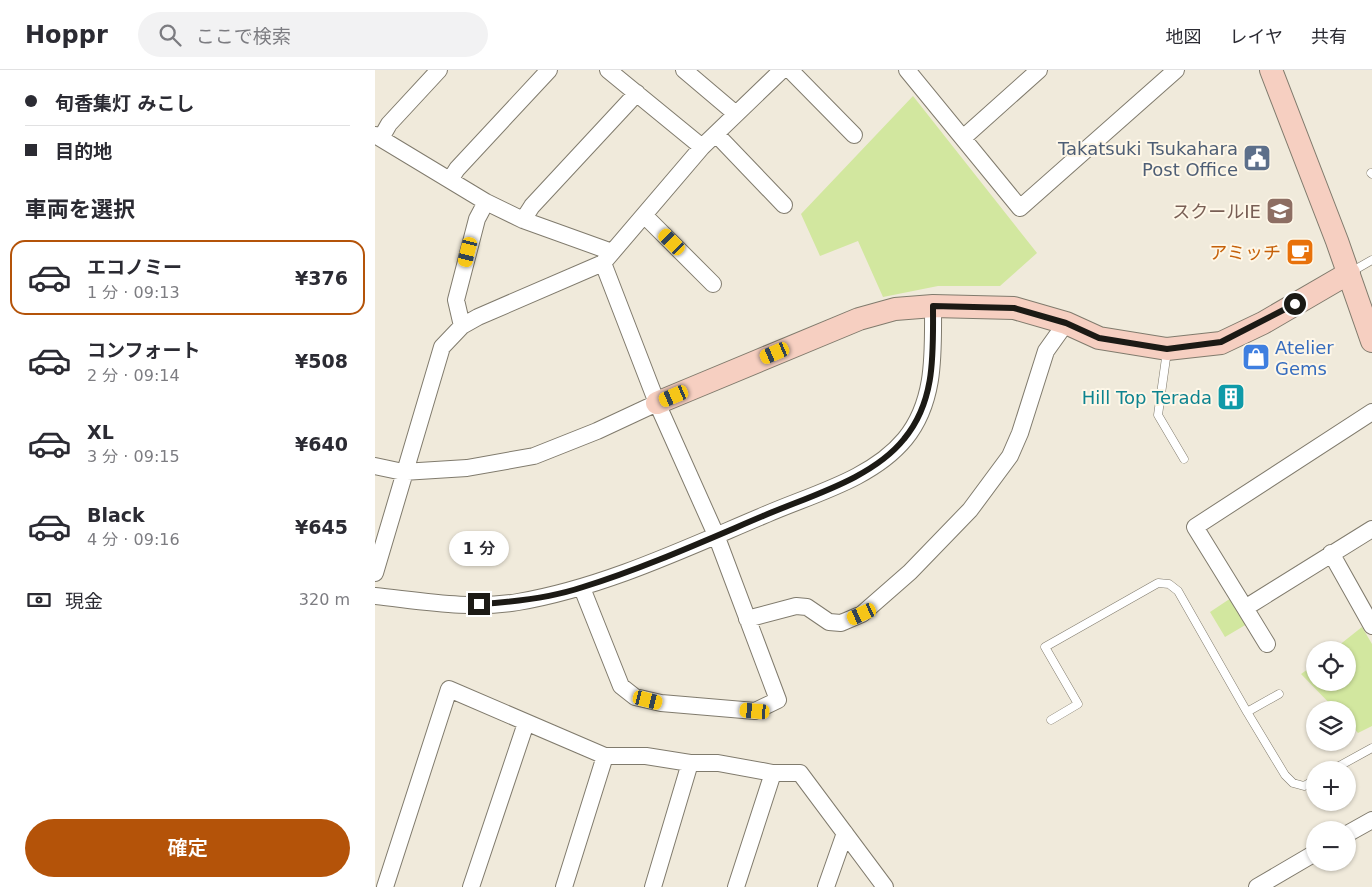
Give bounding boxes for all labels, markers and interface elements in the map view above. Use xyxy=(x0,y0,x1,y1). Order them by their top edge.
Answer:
search box xyxy=(138,12,488,57)
text: Hoppr xyxy=(25,21,108,49)
icon: search xyxy=(156,21,184,49)
text: ここで検索 xyxy=(196,25,291,47)
text: 地図 xyxy=(1166,26,1202,47)
text: レイヤ xyxy=(1230,26,1283,47)
text: 共有 xyxy=(1311,26,1347,47)
text: 旬香集灯 みこし xyxy=(55,92,195,114)
place label: Takatsuki Tsukahara Post Office xyxy=(1057,138,1238,180)
text: 目的地 xyxy=(55,140,112,162)
public building icon: Takatsuki Tsukahara Post Office xyxy=(1242,143,1272,173)
school or university icon: スクールIE xyxy=(1265,196,1295,226)
text: 車両を選択 xyxy=(25,197,135,222)
place label: スクールIE xyxy=(1172,201,1261,222)
car xyxy=(656,226,687,258)
car xyxy=(457,236,478,268)
cafe icon: アミッチ xyxy=(1285,237,1315,267)
place label: アミッチ xyxy=(1209,242,1281,263)
icon: car xyxy=(27,255,72,300)
text: エコノミー xyxy=(87,256,182,278)
text: ¥376 xyxy=(295,267,348,289)
text: 1 分 · 09:13 xyxy=(87,283,180,302)
route start xyxy=(1284,293,1306,315)
place label: Atelier Gems xyxy=(1275,337,1334,379)
icon: car xyxy=(27,338,72,383)
text: コンフォート xyxy=(87,339,200,361)
car xyxy=(758,340,791,366)
shop icon: Atelier Gems xyxy=(1241,342,1271,372)
text: ¥508 xyxy=(295,350,348,372)
text: 2 分 · 09:14 xyxy=(87,366,180,385)
building icon: Hill Top Terada xyxy=(1216,382,1246,412)
car xyxy=(657,383,690,409)
place label: Hill Top Terada xyxy=(1082,387,1212,408)
icon: car xyxy=(27,421,72,466)
text: XL xyxy=(87,421,114,443)
text: ¥640 xyxy=(295,433,348,455)
text: 3 分 · 09:15 xyxy=(87,447,180,466)
icon: car xyxy=(27,504,72,549)
text: Black xyxy=(87,504,145,526)
text: ¥645 xyxy=(295,516,348,538)
text: 4 分 · 09:16 xyxy=(87,530,180,549)
callout: 1 分 xyxy=(449,532,509,566)
text: 1 分 xyxy=(463,539,495,558)
icon: cash xyxy=(25,586,53,614)
text: 現金 xyxy=(65,590,103,612)
text: 320 m xyxy=(299,590,350,609)
route end xyxy=(468,593,490,615)
car xyxy=(845,601,878,627)
map controls xyxy=(1306,641,1356,871)
button: locate xyxy=(1306,641,1356,691)
car xyxy=(631,689,664,711)
button: layers xyxy=(1306,701,1356,751)
car xyxy=(739,702,770,720)
button: + xyxy=(1306,761,1356,811)
button: 確定 xyxy=(25,819,350,877)
button: − xyxy=(1306,821,1356,871)

